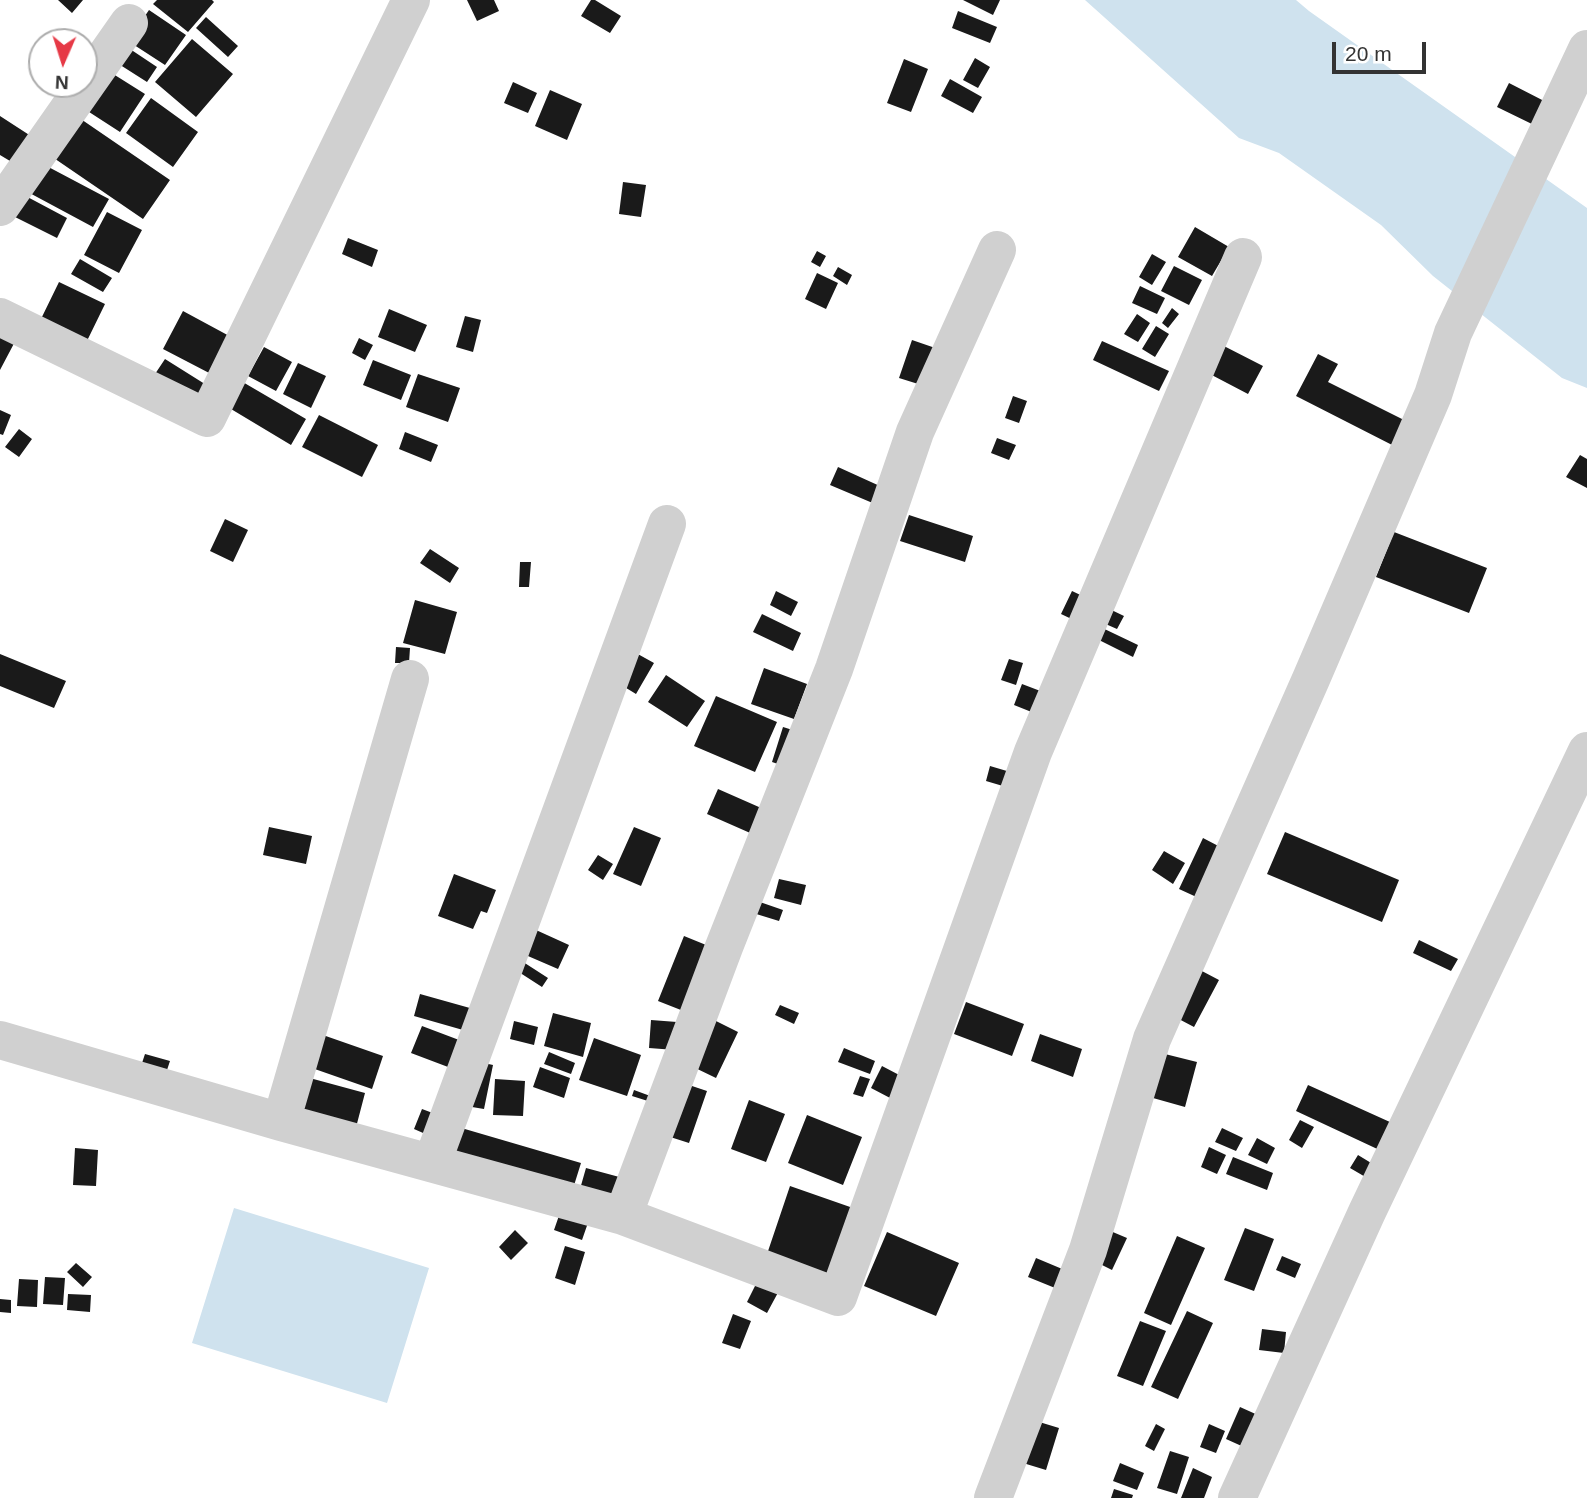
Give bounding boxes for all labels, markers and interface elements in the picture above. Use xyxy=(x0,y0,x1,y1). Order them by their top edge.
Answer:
north arrow xyxy=(28,28,98,98)
scale bar xyxy=(1335,28,1430,72)
text: 20 m xyxy=(1345,42,1392,65)
text: N xyxy=(55,72,69,93)

